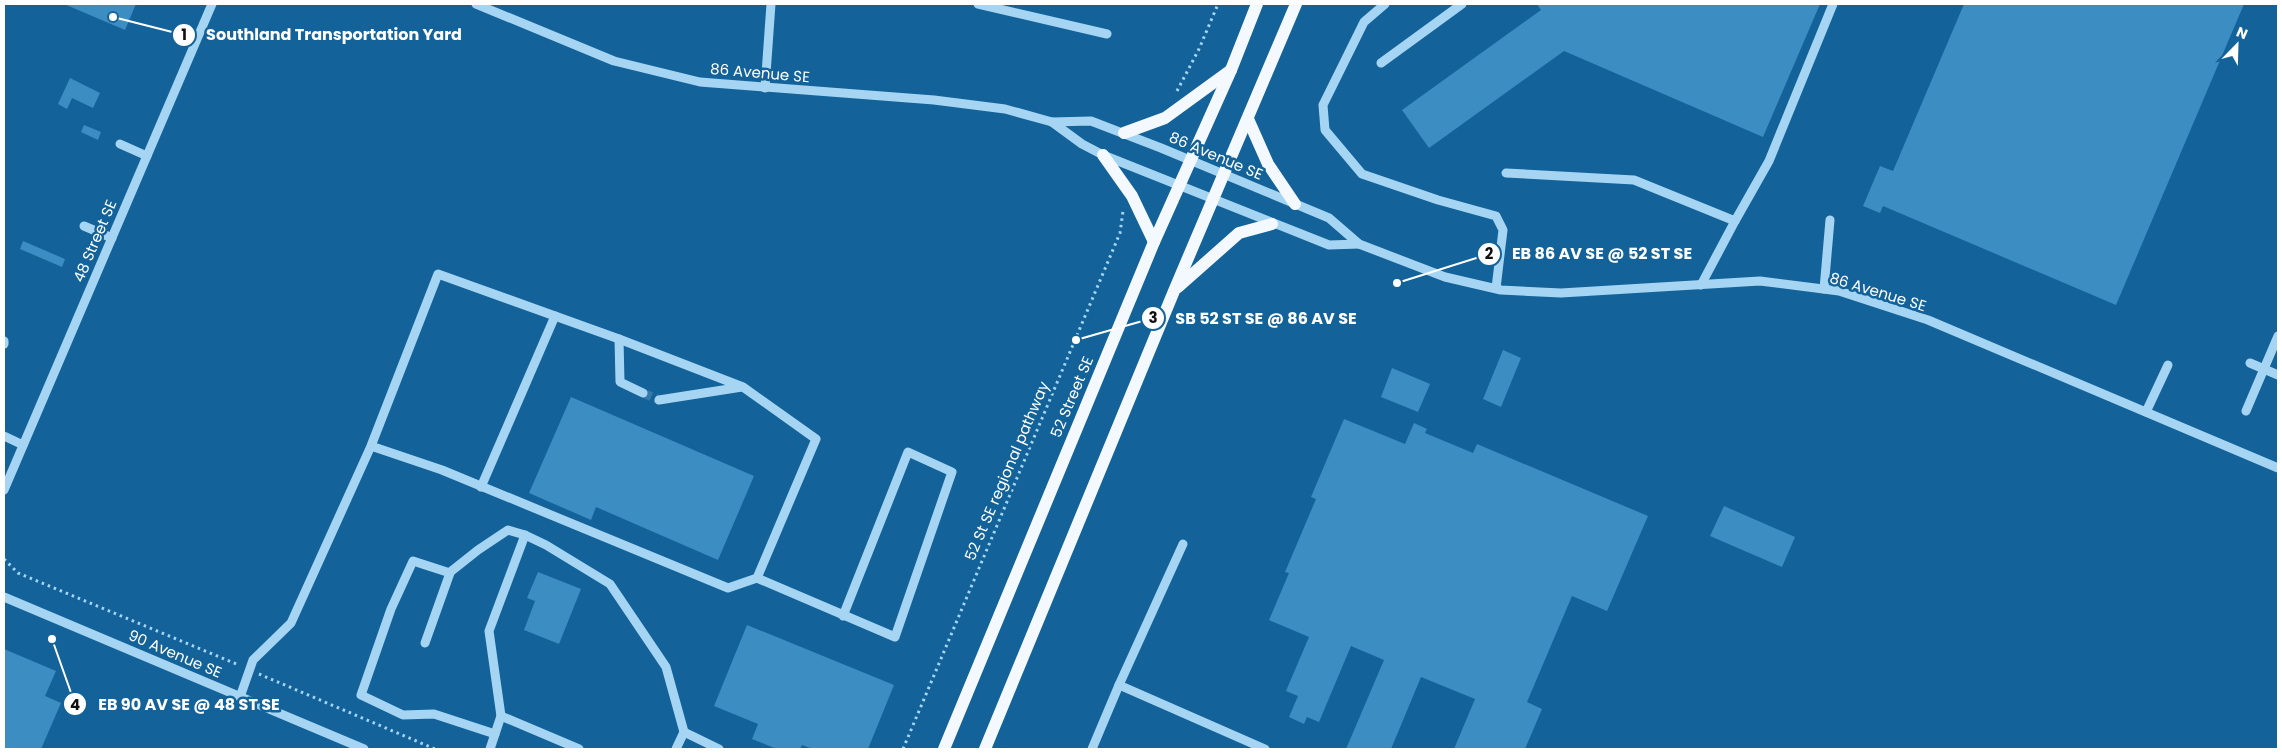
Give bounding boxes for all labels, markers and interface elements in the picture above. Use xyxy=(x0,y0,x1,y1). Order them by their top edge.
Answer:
callout: Southland Transportation Yard xyxy=(171,19,472,50)
north arrow xyxy=(2212,20,2262,70)
text: N xyxy=(2233,22,2251,44)
text: Southland Transportation Yard xyxy=(206,23,462,46)
text: 1 xyxy=(181,24,187,45)
street label: 86 Avenue SE xyxy=(709,58,811,87)
street label: 86 Avenue SE xyxy=(1166,126,1266,185)
street label: 48 Street SE xyxy=(68,197,121,285)
callout: EB 86 AV SE @ 52 ST SE xyxy=(1477,238,1702,269)
text: EB 86 AV SE @ 52 ST SE xyxy=(1512,242,1692,265)
text: 2 xyxy=(1485,243,1494,264)
street label: 86 Avenue SE xyxy=(1827,267,1929,316)
callout: SB 52 ST SE @ 86 AV SE xyxy=(1140,302,1367,333)
text: 3 xyxy=(1148,307,1158,328)
text: SB 52 ST SE @ 86 AV SE xyxy=(1175,307,1357,330)
street label: 52 Street SE xyxy=(1045,353,1098,441)
street label: 52 St SE regional pathway xyxy=(959,377,1054,564)
street label: 90 Avenue SE xyxy=(125,624,225,683)
callout: EB 90 AV SE @ 48 ST SE xyxy=(63,689,289,720)
text: EB 90 AV SE @ 48 ST SE xyxy=(98,693,280,716)
text: 4 xyxy=(70,694,80,715)

